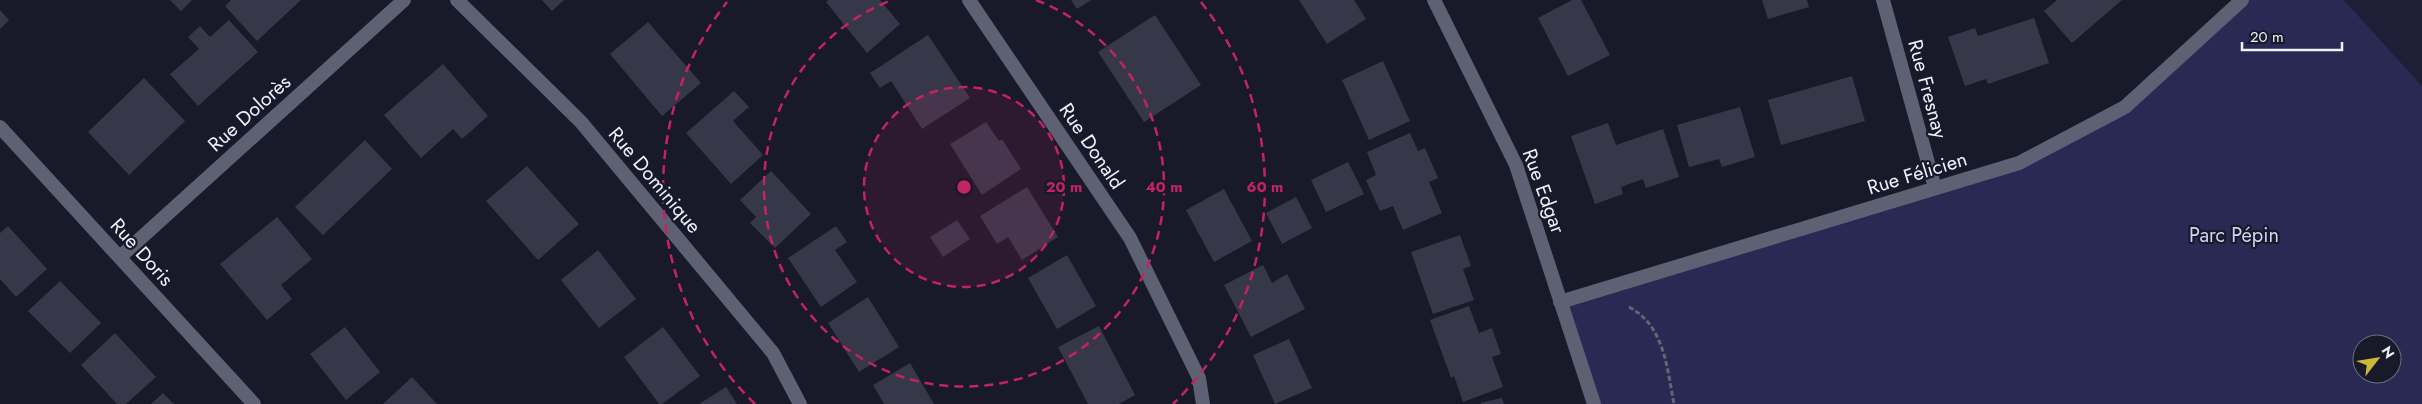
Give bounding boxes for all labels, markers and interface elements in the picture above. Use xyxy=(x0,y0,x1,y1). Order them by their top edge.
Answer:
scale bar xyxy=(2242,20,2342,52)
text: 20 m xyxy=(2250,26,2284,48)
street label: Rue Fresnay xyxy=(1900,36,1955,142)
street label: Rue Dolorès xyxy=(201,68,297,159)
street label: Rue Donald xyxy=(1052,97,1131,195)
street label: Rue Dominique xyxy=(601,121,708,240)
street label: Rue Edgar xyxy=(1515,145,1572,238)
street label: Rue Félicien xyxy=(1864,145,1971,202)
text: 20 m xyxy=(1046,176,1082,198)
text: 40 m xyxy=(1145,176,1183,198)
text: 60 m xyxy=(1247,176,1283,198)
centre of rings xyxy=(955,178,973,196)
street label: Rue Doris xyxy=(103,212,180,293)
park label: Parc Pépin xyxy=(2189,221,2279,250)
north arrow xyxy=(2352,334,2402,384)
text: N xyxy=(2377,342,2400,362)

